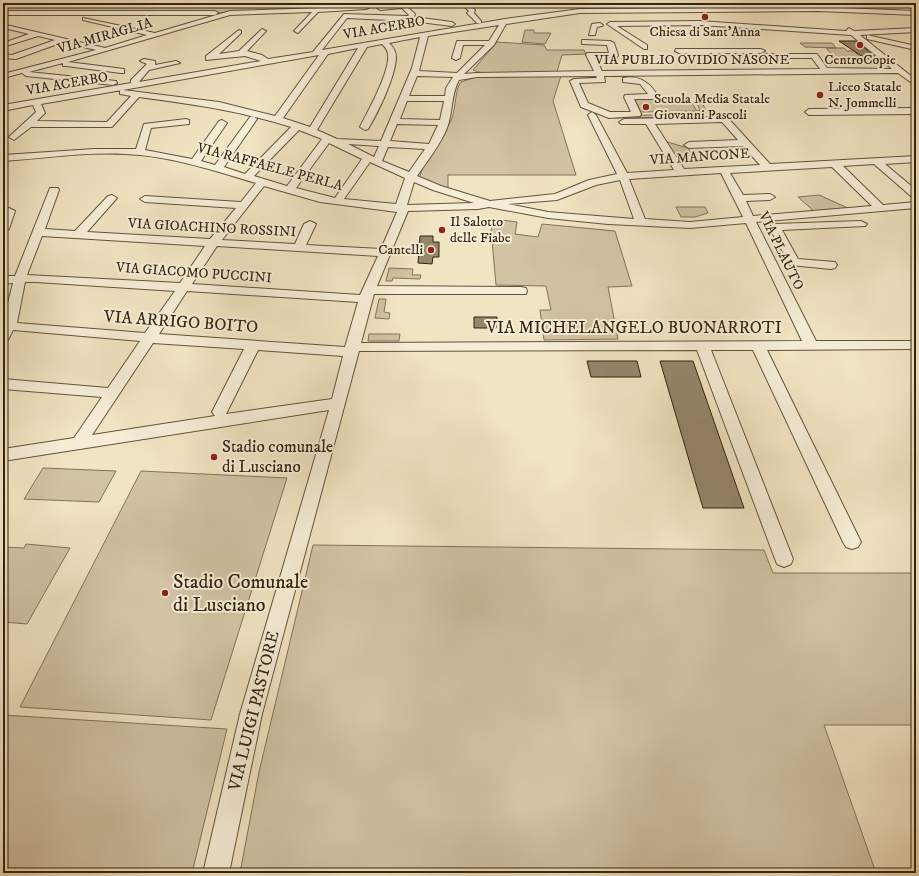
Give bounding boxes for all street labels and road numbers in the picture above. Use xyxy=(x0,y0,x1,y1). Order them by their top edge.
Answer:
street label: VIA ACERBO xyxy=(341,12,426,44)
street label: VIA MIRAGLIA xyxy=(55,14,156,58)
street label: VIA PUBLIO OVIDIO NASONE xyxy=(594,51,789,69)
street label: VIA ACERBO xyxy=(24,68,109,100)
street label: VIA RAFFAELE PERLA xyxy=(194,139,346,195)
street label: VIA MANCONE xyxy=(648,145,751,170)
street label: VIA PLAUTO xyxy=(754,208,808,293)
street label: VIA GIOACHINO ROSSINI xyxy=(126,215,297,241)
street label: VIA GIACOMO PUCCINI xyxy=(115,259,273,287)
street label: VIA ARRIGO BOITO xyxy=(102,306,259,338)
street label: VIA MICHELANGELO BUONARROTI xyxy=(485,317,782,339)
street label: VIA LUIGI PASTORE xyxy=(223,629,285,794)

